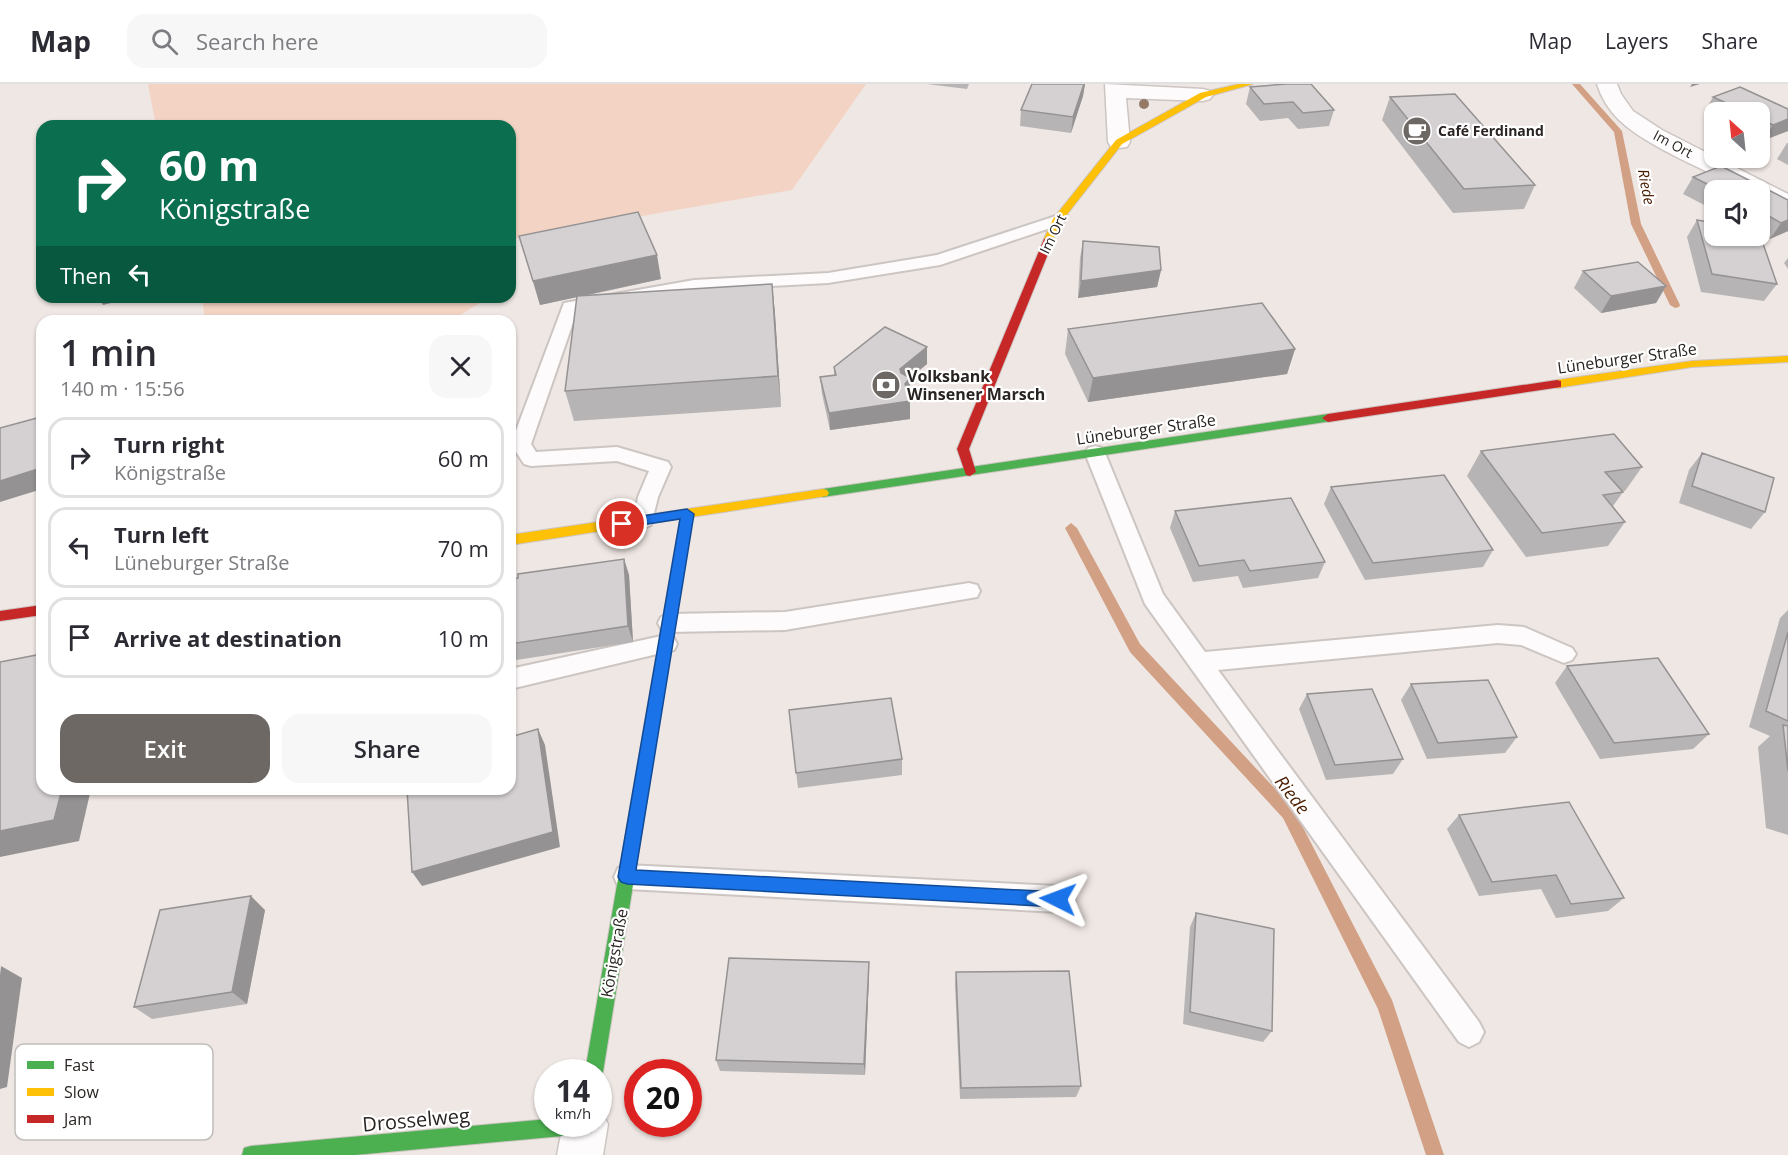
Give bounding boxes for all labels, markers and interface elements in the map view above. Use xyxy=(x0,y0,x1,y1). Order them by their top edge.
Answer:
search box xyxy=(127,14,547,68)
text: Map xyxy=(30,22,91,60)
icon: search xyxy=(148,25,181,58)
text: Search here xyxy=(196,26,319,56)
text: Map xyxy=(1529,27,1572,55)
text: Layers xyxy=(1605,27,1669,55)
text: Share xyxy=(1702,27,1758,55)
north arrow xyxy=(1704,102,1770,168)
map controls xyxy=(1704,102,1770,246)
cafe icon: Café Ferdinand xyxy=(1401,115,1433,147)
place label: Café Ferdinand xyxy=(1438,121,1544,140)
street label: Im Ort xyxy=(1650,125,1696,162)
text: 60 m xyxy=(159,136,259,193)
icon: right xyxy=(60,144,138,222)
water label: Riede xyxy=(1634,167,1660,207)
button: sound xyxy=(1704,180,1770,246)
text: Königstraße xyxy=(159,190,310,227)
street label: Im Ort xyxy=(1035,211,1070,257)
icon: left xyxy=(123,258,156,291)
text: Then xyxy=(60,260,111,290)
text: 1 min xyxy=(60,328,157,377)
button: close xyxy=(429,335,492,398)
street label: Lüneburger Straße xyxy=(1556,337,1698,379)
place label: Volksbank Winsener Marsch xyxy=(907,365,1045,405)
bank icon: Volksbank Winsener Marsch xyxy=(870,369,902,401)
text: 140 m · 15:56 xyxy=(60,375,185,402)
street label: Lüneburger Straße xyxy=(1075,408,1217,450)
text: Turn right xyxy=(114,429,225,459)
icon: right xyxy=(63,441,96,474)
text: 60 m xyxy=(438,443,489,473)
text: Königstraße xyxy=(114,459,226,486)
pin xyxy=(596,498,647,549)
icon: arrive xyxy=(605,507,638,540)
text: Turn left xyxy=(114,519,209,549)
icon: left xyxy=(63,531,96,564)
text: 70 m xyxy=(438,533,489,563)
text: Lüneburger Straße xyxy=(114,549,289,576)
icon: arrive xyxy=(63,621,96,654)
text: Arrive at destination xyxy=(114,623,342,653)
text: 10 m xyxy=(438,623,489,653)
button: Exit xyxy=(60,714,270,783)
button: Share xyxy=(282,714,492,783)
water label: Riede xyxy=(1270,770,1316,819)
position arrow xyxy=(1026,867,1090,931)
street label: Königstraße xyxy=(595,907,633,999)
legend xyxy=(15,1044,213,1140)
text: Fast xyxy=(64,1054,95,1076)
speed limit sign: 20 xyxy=(624,1059,702,1137)
text: 14 xyxy=(556,1070,590,1111)
text: Slow xyxy=(64,1081,99,1103)
street label: Drosselweg xyxy=(361,1101,471,1138)
text: km/h xyxy=(555,1103,591,1123)
text: Jam xyxy=(62,1108,92,1130)

